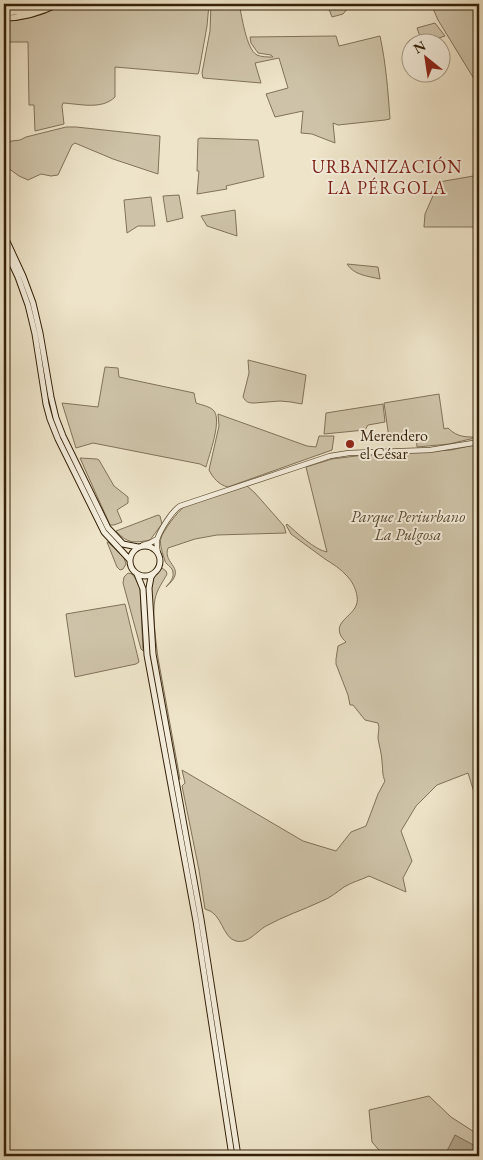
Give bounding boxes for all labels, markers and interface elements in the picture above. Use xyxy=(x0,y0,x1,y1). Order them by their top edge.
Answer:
north arrow xyxy=(400,32,450,82)
text: N xyxy=(410,36,429,57)
district label: URBANIZACIÓN LA PÉRGOLA xyxy=(311,155,463,199)
place label: Merendero el César xyxy=(360,425,428,464)
marker: Merendero el César xyxy=(344,438,356,450)
park label: Parque Periurbano La Pulgosa xyxy=(351,506,465,545)

